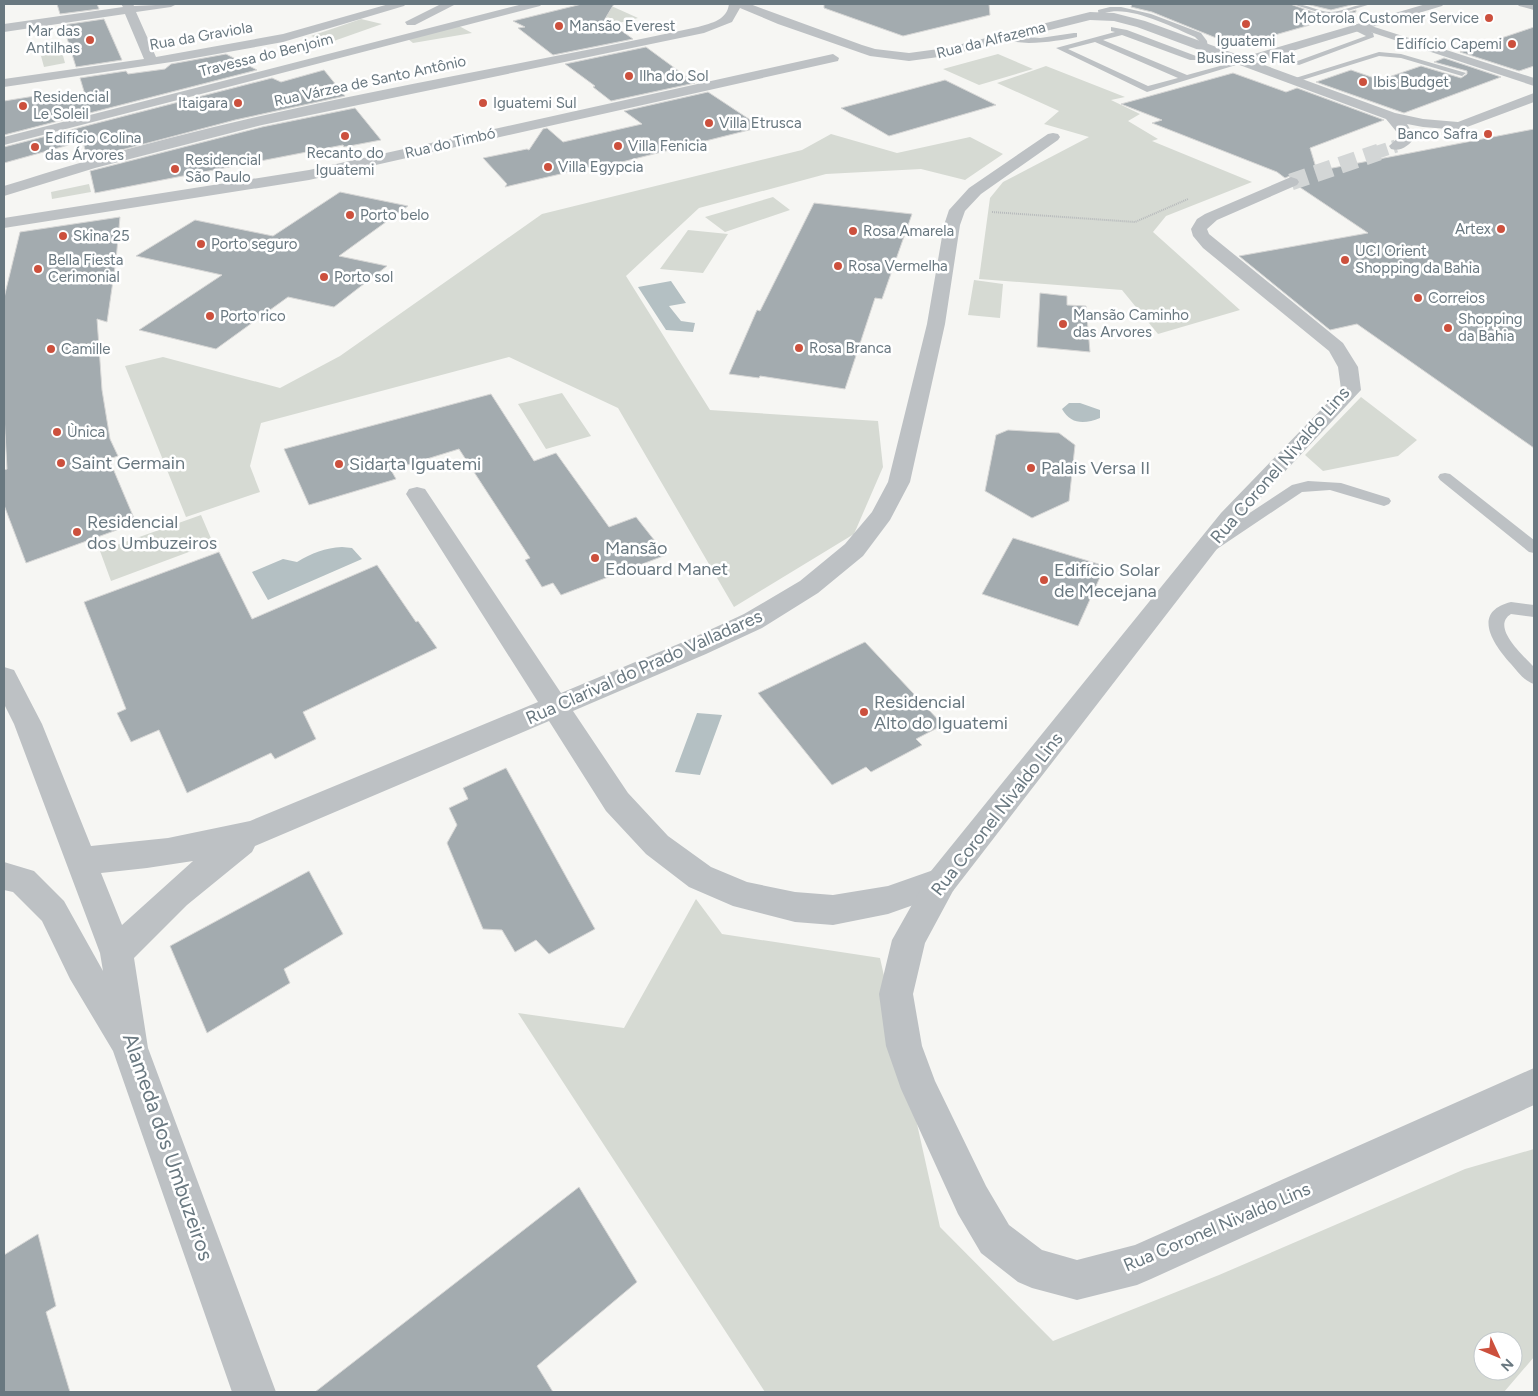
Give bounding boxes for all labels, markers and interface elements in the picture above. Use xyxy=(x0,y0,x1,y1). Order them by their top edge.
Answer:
place label: Motorola Customer Service xyxy=(1295,9,1479,27)
marker: Motorola Customer Service xyxy=(1483,12,1495,24)
place label: Mansão Everest xyxy=(569,17,676,35)
street label: Rua da Graviola xyxy=(148,18,254,54)
street label: Rua da Alfazema xyxy=(935,18,1047,62)
marker: Iguatemi Business e Flat xyxy=(1240,18,1252,30)
marker: Mansão Everest xyxy=(553,20,565,32)
place label: Mar das Antilhas xyxy=(26,22,80,57)
street label: Travessa do Benjoim xyxy=(197,30,335,80)
place label: Iguatemi Business e Flat xyxy=(1197,32,1296,67)
marker: Mar das Antilhas xyxy=(84,34,96,46)
place label: Edifício Capemi xyxy=(1396,35,1502,53)
marker: Edifício Capemi xyxy=(1506,38,1518,50)
street label: Rua Várzea de Santo Antônio xyxy=(272,52,468,110)
place label: Ilha do Sol xyxy=(639,67,709,85)
marker: Ilha do Sol xyxy=(623,70,635,82)
place label: Ibis Budget xyxy=(1373,73,1449,91)
marker: Ibis Budget xyxy=(1357,76,1369,88)
place label: Residencial Le Soleil xyxy=(33,88,109,123)
place label: Itaigara xyxy=(178,94,228,112)
place label: Iguatemi Sul xyxy=(493,94,577,112)
marker: Itaigara xyxy=(232,97,244,109)
marker: Iguatemi Sul xyxy=(477,97,489,109)
marker: Residencial Le Soleil xyxy=(17,100,29,112)
place label: Villa Etrusca xyxy=(719,114,802,132)
marker: Villa Etrusca xyxy=(703,117,715,129)
street label: Rua do Timbó xyxy=(403,124,497,162)
place label: Banco Safra xyxy=(1397,125,1478,143)
marker: Banco Safra xyxy=(1482,128,1494,140)
place label: Edifício Colina das Árvores xyxy=(45,129,141,164)
marker: Recanto do Iguatemi xyxy=(339,130,351,142)
place label: Villa Fenicia xyxy=(628,137,707,155)
marker: Villa Fenicia xyxy=(612,140,624,152)
marker: Edifício Colina das Árvores xyxy=(29,141,41,153)
place label: Recanto do Iguatemi xyxy=(306,144,384,179)
place label: Residencial São Paulo xyxy=(185,151,261,186)
place label: Villa Egypcia xyxy=(558,158,644,176)
marker: Villa Egypcia xyxy=(542,161,554,173)
marker: Residencial São Paulo xyxy=(169,163,181,175)
place label: Porto belo xyxy=(360,206,430,224)
marker: Porto belo xyxy=(344,209,356,221)
place label: Artex xyxy=(1455,220,1491,238)
place label: Rosa Amarela xyxy=(863,222,954,240)
marker: Artex xyxy=(1495,223,1507,235)
marker: Rosa Amarela xyxy=(847,225,859,237)
place label: Skina 25 xyxy=(73,227,130,245)
marker: Skina 25 xyxy=(57,230,69,242)
place label: Porto seguro xyxy=(211,235,298,253)
marker: Porto seguro xyxy=(195,238,207,250)
place label: UCI Orient Shopping da Bahia xyxy=(1355,242,1480,277)
place label: Bella Fiesta Cerimonial xyxy=(48,251,123,286)
marker: UCI Orient Shopping da Bahia xyxy=(1339,254,1351,266)
place label: Rosa Vermelha xyxy=(848,257,948,275)
marker: Rosa Vermelha xyxy=(832,260,844,272)
marker: Bella Fiesta Cerimonial xyxy=(32,263,44,275)
place label: Porto sol xyxy=(334,268,393,286)
marker: Porto sol xyxy=(318,271,330,283)
place label: Correios xyxy=(1428,289,1485,307)
marker: Correios xyxy=(1412,292,1424,304)
place label: Mansão Caminho das Arvores xyxy=(1073,306,1189,341)
place label: Porto rico xyxy=(220,307,286,325)
marker: Porto rico xyxy=(204,310,216,322)
place label: Shopping da Bahia xyxy=(1458,310,1523,345)
marker: Mansão Caminho das Arvores xyxy=(1057,318,1069,330)
marker: Shopping da Bahia xyxy=(1442,322,1454,334)
place label: Rosa Branca xyxy=(809,339,891,357)
place label: Camille xyxy=(61,340,111,358)
marker: Rosa Branca xyxy=(793,342,805,354)
marker: Camille xyxy=(45,343,57,355)
street label: Rua Coronel Nivaldo Lins xyxy=(1206,382,1354,548)
place label: Ùnica xyxy=(67,423,105,441)
marker: Ùnica xyxy=(51,426,63,438)
place label: Saint Germain xyxy=(71,452,185,474)
place label: Sidarta Iguatemi xyxy=(349,453,481,475)
marker: Saint Germain xyxy=(55,457,67,469)
place label: Palais Versa II xyxy=(1041,457,1150,479)
marker: Sidarta Iguatemi xyxy=(333,458,345,470)
marker: Palais Versa II xyxy=(1025,462,1037,474)
place label: Residencial dos Umbuzeiros xyxy=(87,511,217,554)
marker: Residencial dos Umbuzeiros xyxy=(71,526,83,538)
place label: Mansão Edouard Manet xyxy=(605,537,728,580)
marker: Mansão Edouard Manet xyxy=(589,552,601,564)
place label: Edifício Solar de Mecejana xyxy=(1054,559,1160,602)
marker: Edifício Solar de Mecejana xyxy=(1038,574,1050,586)
street label: Rua Clarival do Prado Valladares xyxy=(522,605,766,729)
place label: Residencial Alto do Iguatemi xyxy=(874,691,1008,734)
marker: Residencial Alto do Iguatemi xyxy=(858,706,870,718)
street label: Rua Coronel Nivaldo Lins xyxy=(926,728,1068,900)
street label: Alameda dos Umbuzeiros xyxy=(118,1030,219,1264)
street label: Rua Coronel Nivaldo Lins xyxy=(1120,1178,1314,1276)
north arrow xyxy=(1473,1331,1523,1381)
text: N xyxy=(1497,1355,1517,1374)

